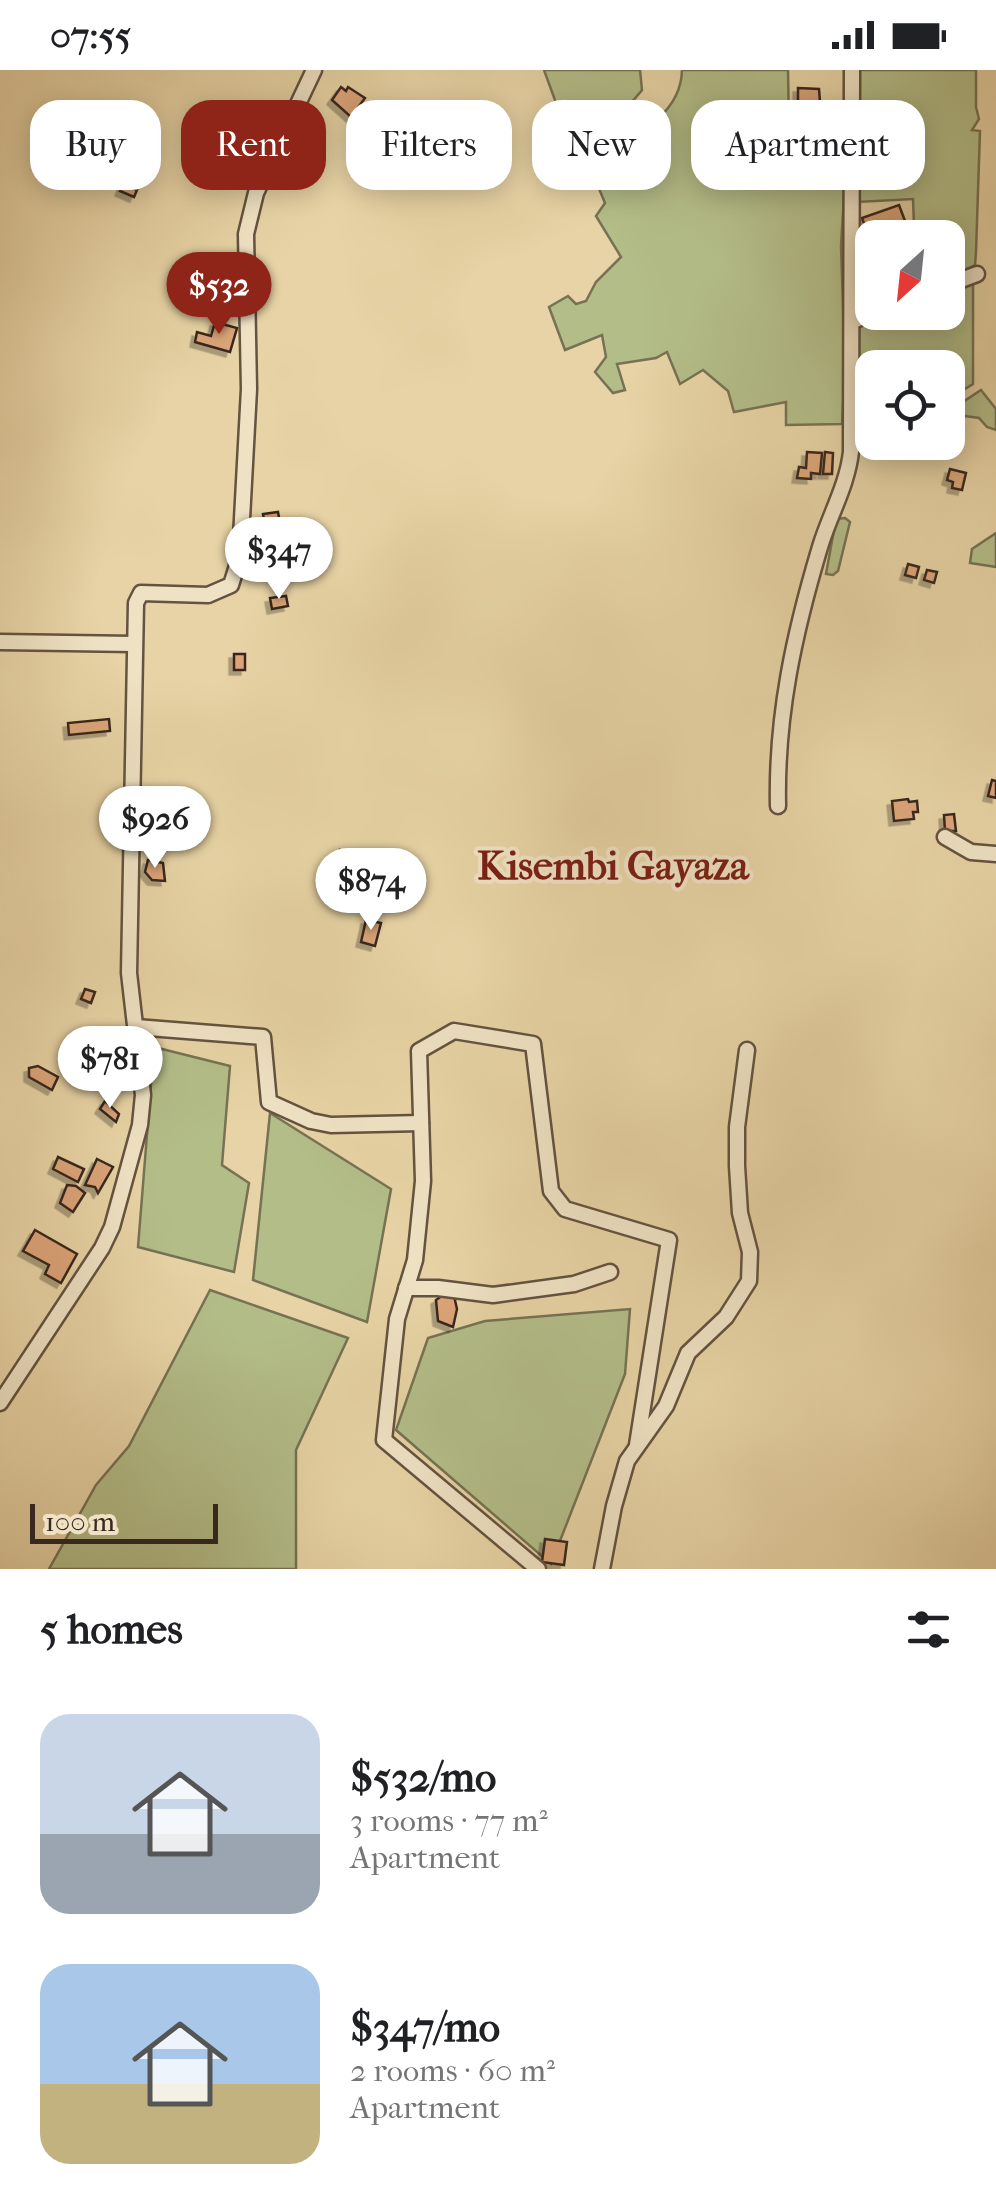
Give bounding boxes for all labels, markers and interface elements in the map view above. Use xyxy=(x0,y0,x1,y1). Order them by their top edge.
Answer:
text: 07:55 xyxy=(50,13,131,58)
chip: Buy xyxy=(30,100,161,190)
chip: Rent xyxy=(181,100,326,190)
chip: Filters xyxy=(346,100,512,190)
chip: New xyxy=(532,100,671,190)
chip: Apartment xyxy=(691,100,925,190)
north arrow xyxy=(855,220,965,330)
map controls xyxy=(855,220,965,460)
pin: $532 xyxy=(160,252,278,337)
text: $532 xyxy=(188,266,250,303)
button: locate xyxy=(855,350,965,460)
pin: $347 xyxy=(220,517,338,602)
text: $347 xyxy=(247,531,311,568)
pin: $926 xyxy=(96,786,214,871)
text: $926 xyxy=(121,800,189,837)
district label: Kisembi Gayaza xyxy=(477,843,750,889)
pin: $874 xyxy=(312,848,430,933)
text: $874 xyxy=(337,862,405,899)
pin: $781 xyxy=(51,1026,169,1111)
text: $781 xyxy=(80,1040,140,1077)
scale bar xyxy=(30,1499,218,1544)
text: 100 m xyxy=(45,1505,115,1538)
icon: filters xyxy=(901,1602,956,1657)
text: 5 homes xyxy=(40,1605,183,1654)
text: $532/mo xyxy=(350,1753,496,1802)
icon: home xyxy=(120,1754,240,1874)
text: 3 rooms · 77 m² xyxy=(350,1802,548,1839)
text: Apartment xyxy=(350,1839,500,1876)
text: $347/mo xyxy=(350,2003,500,2052)
icon: home xyxy=(120,2004,240,2124)
text: 2 rooms · 60 m² xyxy=(350,2052,555,2089)
text: Apartment xyxy=(350,2089,500,2126)

